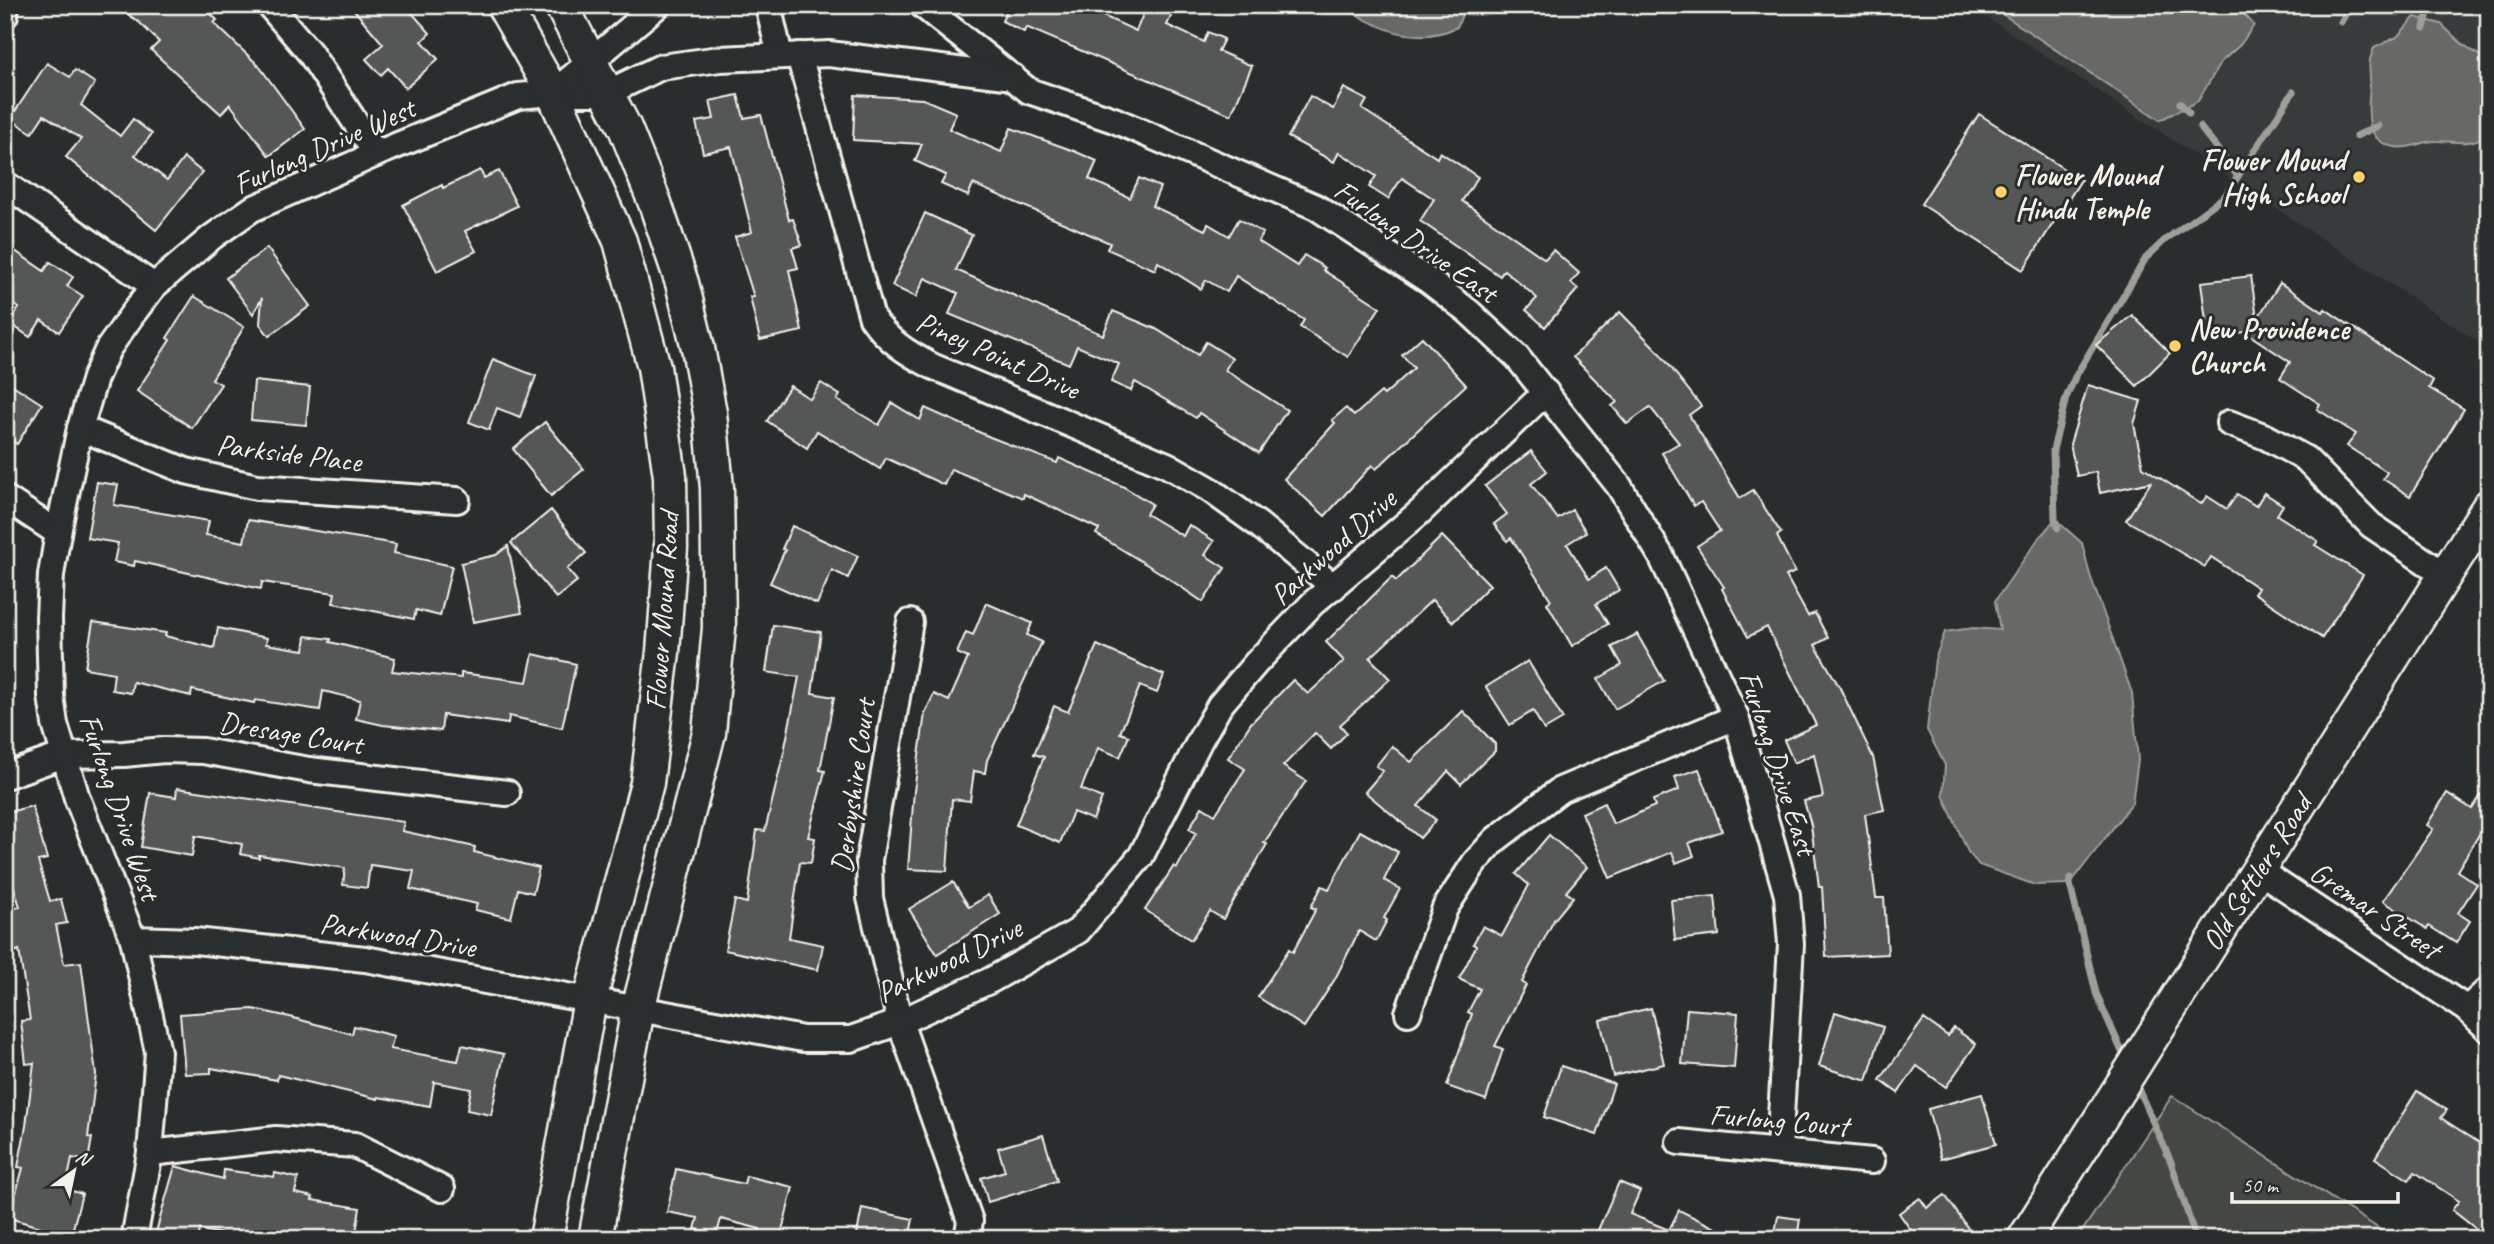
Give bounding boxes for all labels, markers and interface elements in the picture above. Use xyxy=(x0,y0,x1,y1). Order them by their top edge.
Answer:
street label: Furlong Drive West xyxy=(227,88,423,203)
place label: Flower Mound High School xyxy=(2201,141,2351,213)
place label: Flower Mound Hindu Temple xyxy=(2015,156,2164,228)
marker: Flower Mound High School xyxy=(2351,169,2367,185)
street label: Furlong Drive East xyxy=(1327,171,1508,313)
marker: Flower Mound Hindu Temple xyxy=(1993,184,2009,200)
street label: Piney Point Drive xyxy=(911,302,1087,409)
place label: New Providence Church xyxy=(2189,310,2351,382)
marker: New Providence Church xyxy=(2167,338,2183,354)
street label: Parkside Place xyxy=(215,425,366,481)
street label: Parkwood Drive xyxy=(1262,479,1406,614)
street label: Flower Mound Road xyxy=(636,506,688,711)
street label: Furlong Drive East xyxy=(1730,666,1827,863)
street label: Derbyshire Court xyxy=(822,694,884,875)
street label: Dresage Court xyxy=(217,703,368,764)
street label: Furlong Drive West xyxy=(70,709,171,908)
street label: Old Settlers Road xyxy=(2193,784,2322,958)
street label: Gremar Street xyxy=(2303,853,2451,970)
street label: Parkwood Drive xyxy=(318,904,481,966)
street label: Parkwood Drive xyxy=(870,908,1030,1011)
street label: Furlong Court xyxy=(1708,1095,1854,1145)
north arrow xyxy=(38,1136,108,1206)
text: N xyxy=(71,1144,97,1173)
scale bar xyxy=(2232,1160,2398,1204)
text: 50 m xyxy=(2242,1172,2280,1198)

